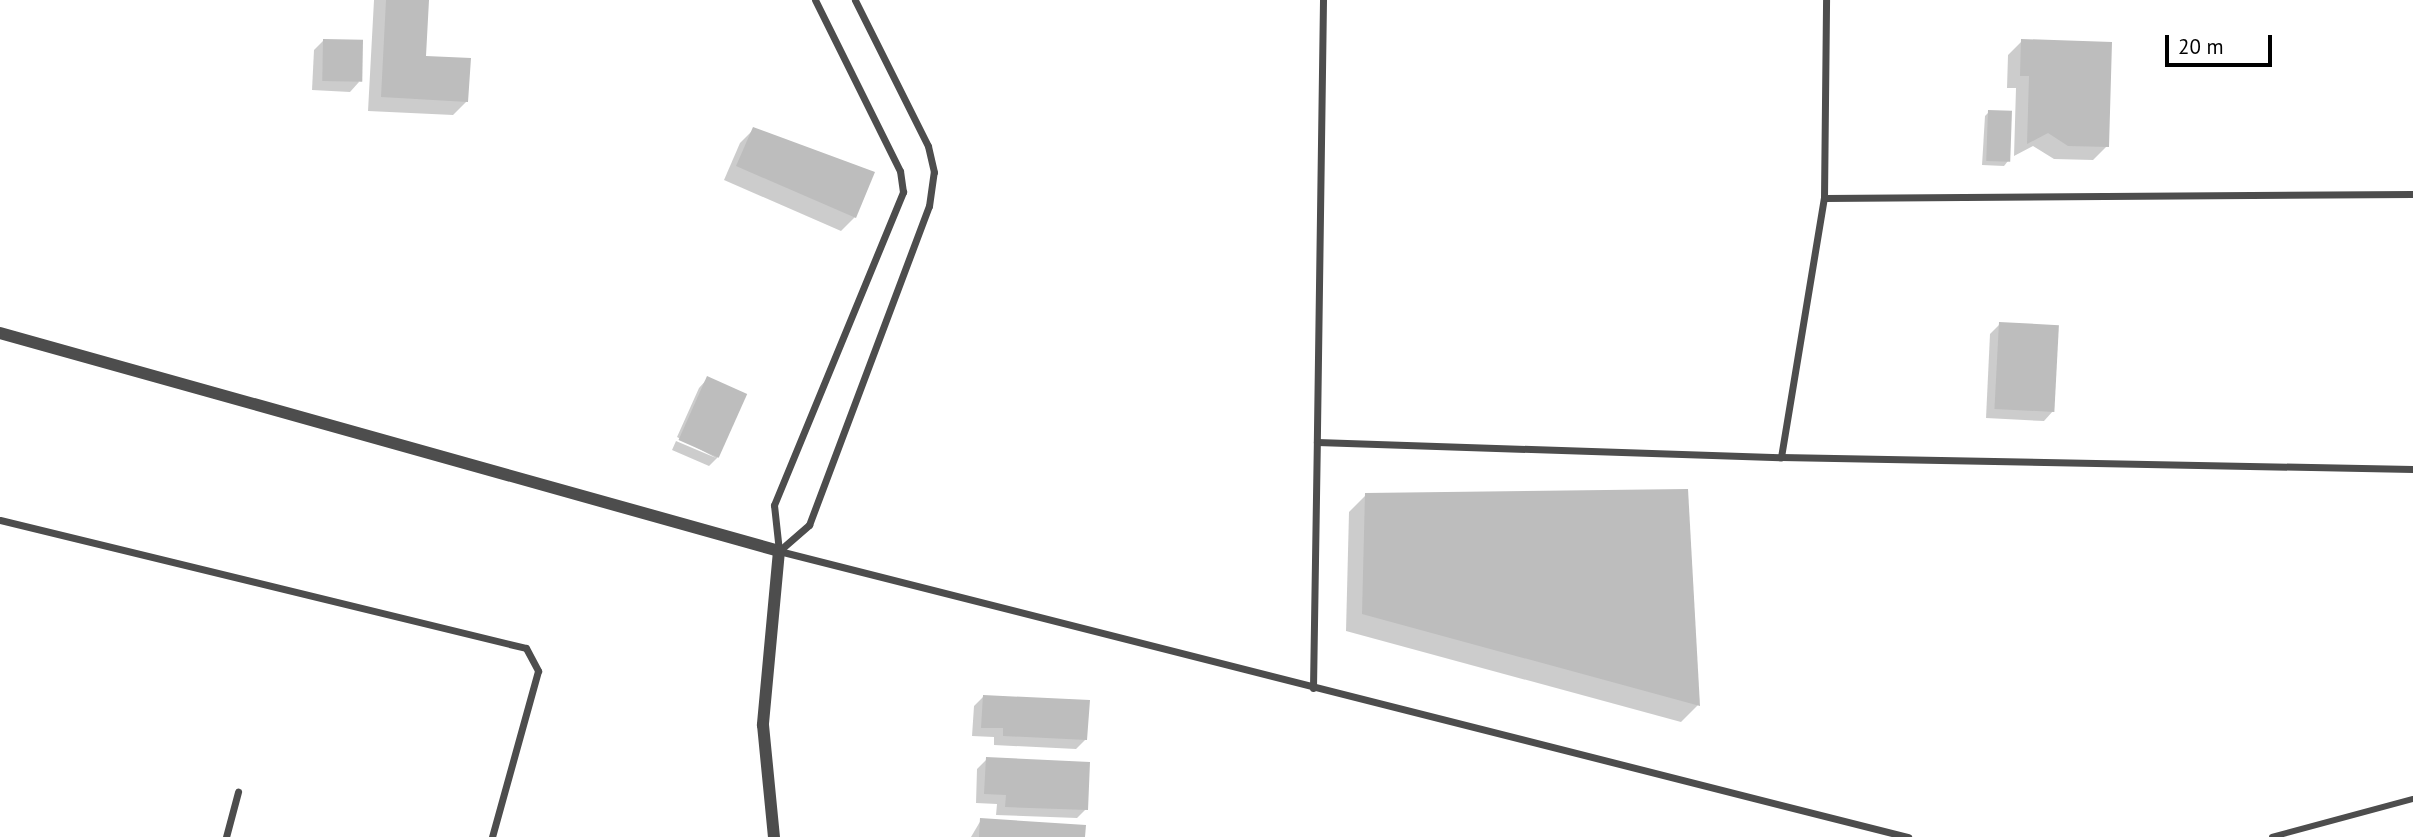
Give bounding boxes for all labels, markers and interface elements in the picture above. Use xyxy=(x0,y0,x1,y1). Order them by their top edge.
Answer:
scale bar xyxy=(2168,21,2275,65)
text: 20 m xyxy=(2178,33,2224,60)

